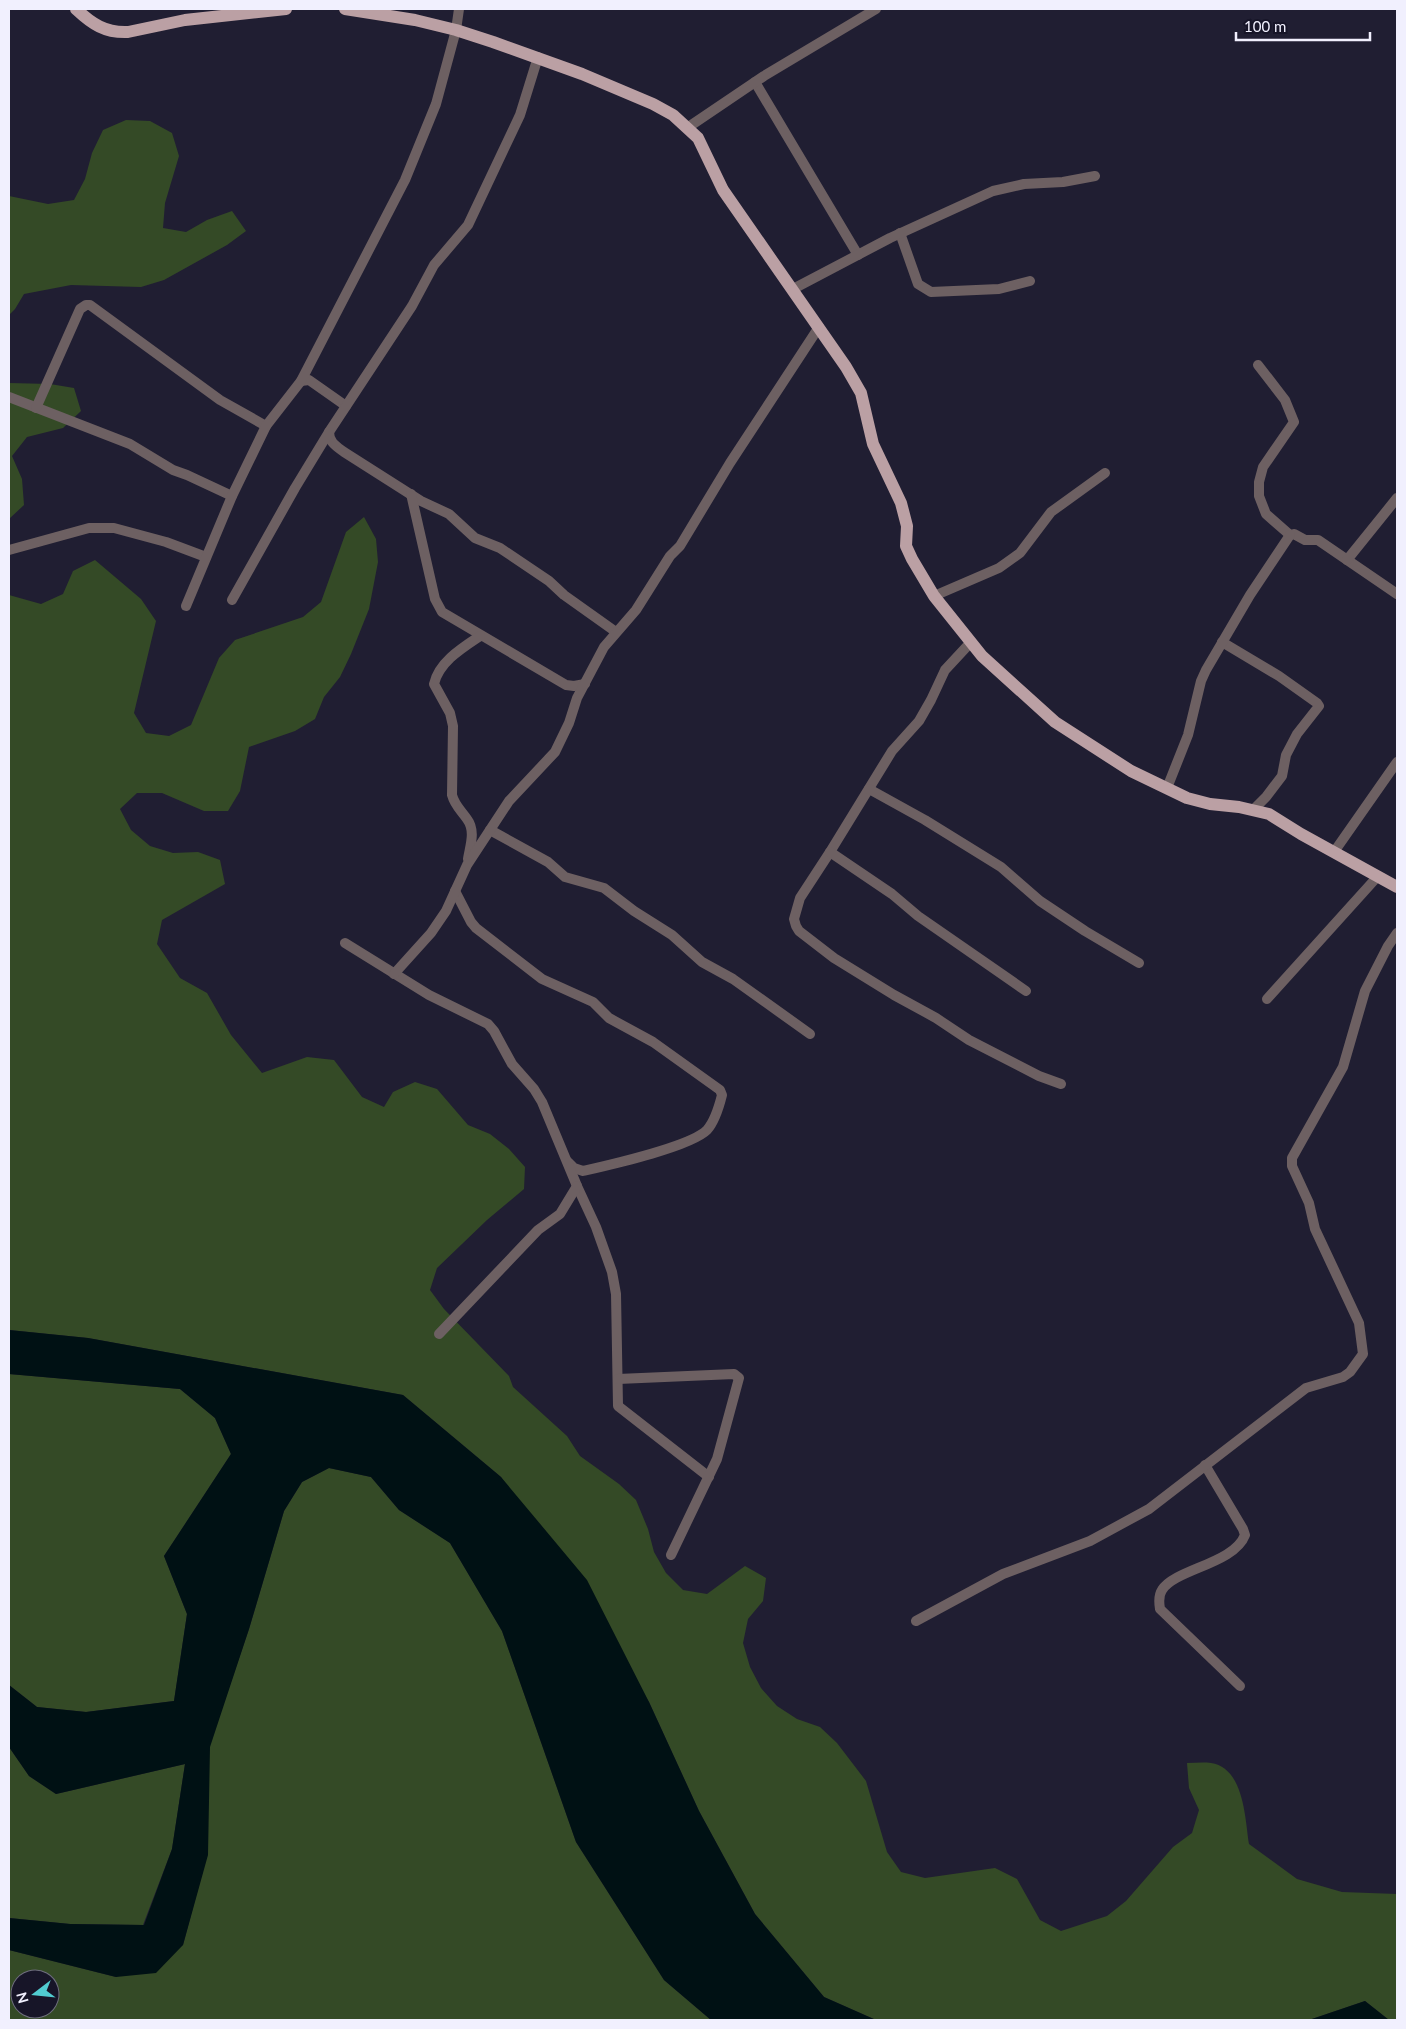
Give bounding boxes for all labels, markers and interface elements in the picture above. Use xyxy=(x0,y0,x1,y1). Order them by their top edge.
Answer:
scale bar xyxy=(1236,10,1370,42)
text: 100 m xyxy=(1244,17,1286,35)
north arrow xyxy=(10,1969,60,2019)
text: N xyxy=(12,1990,32,2005)

